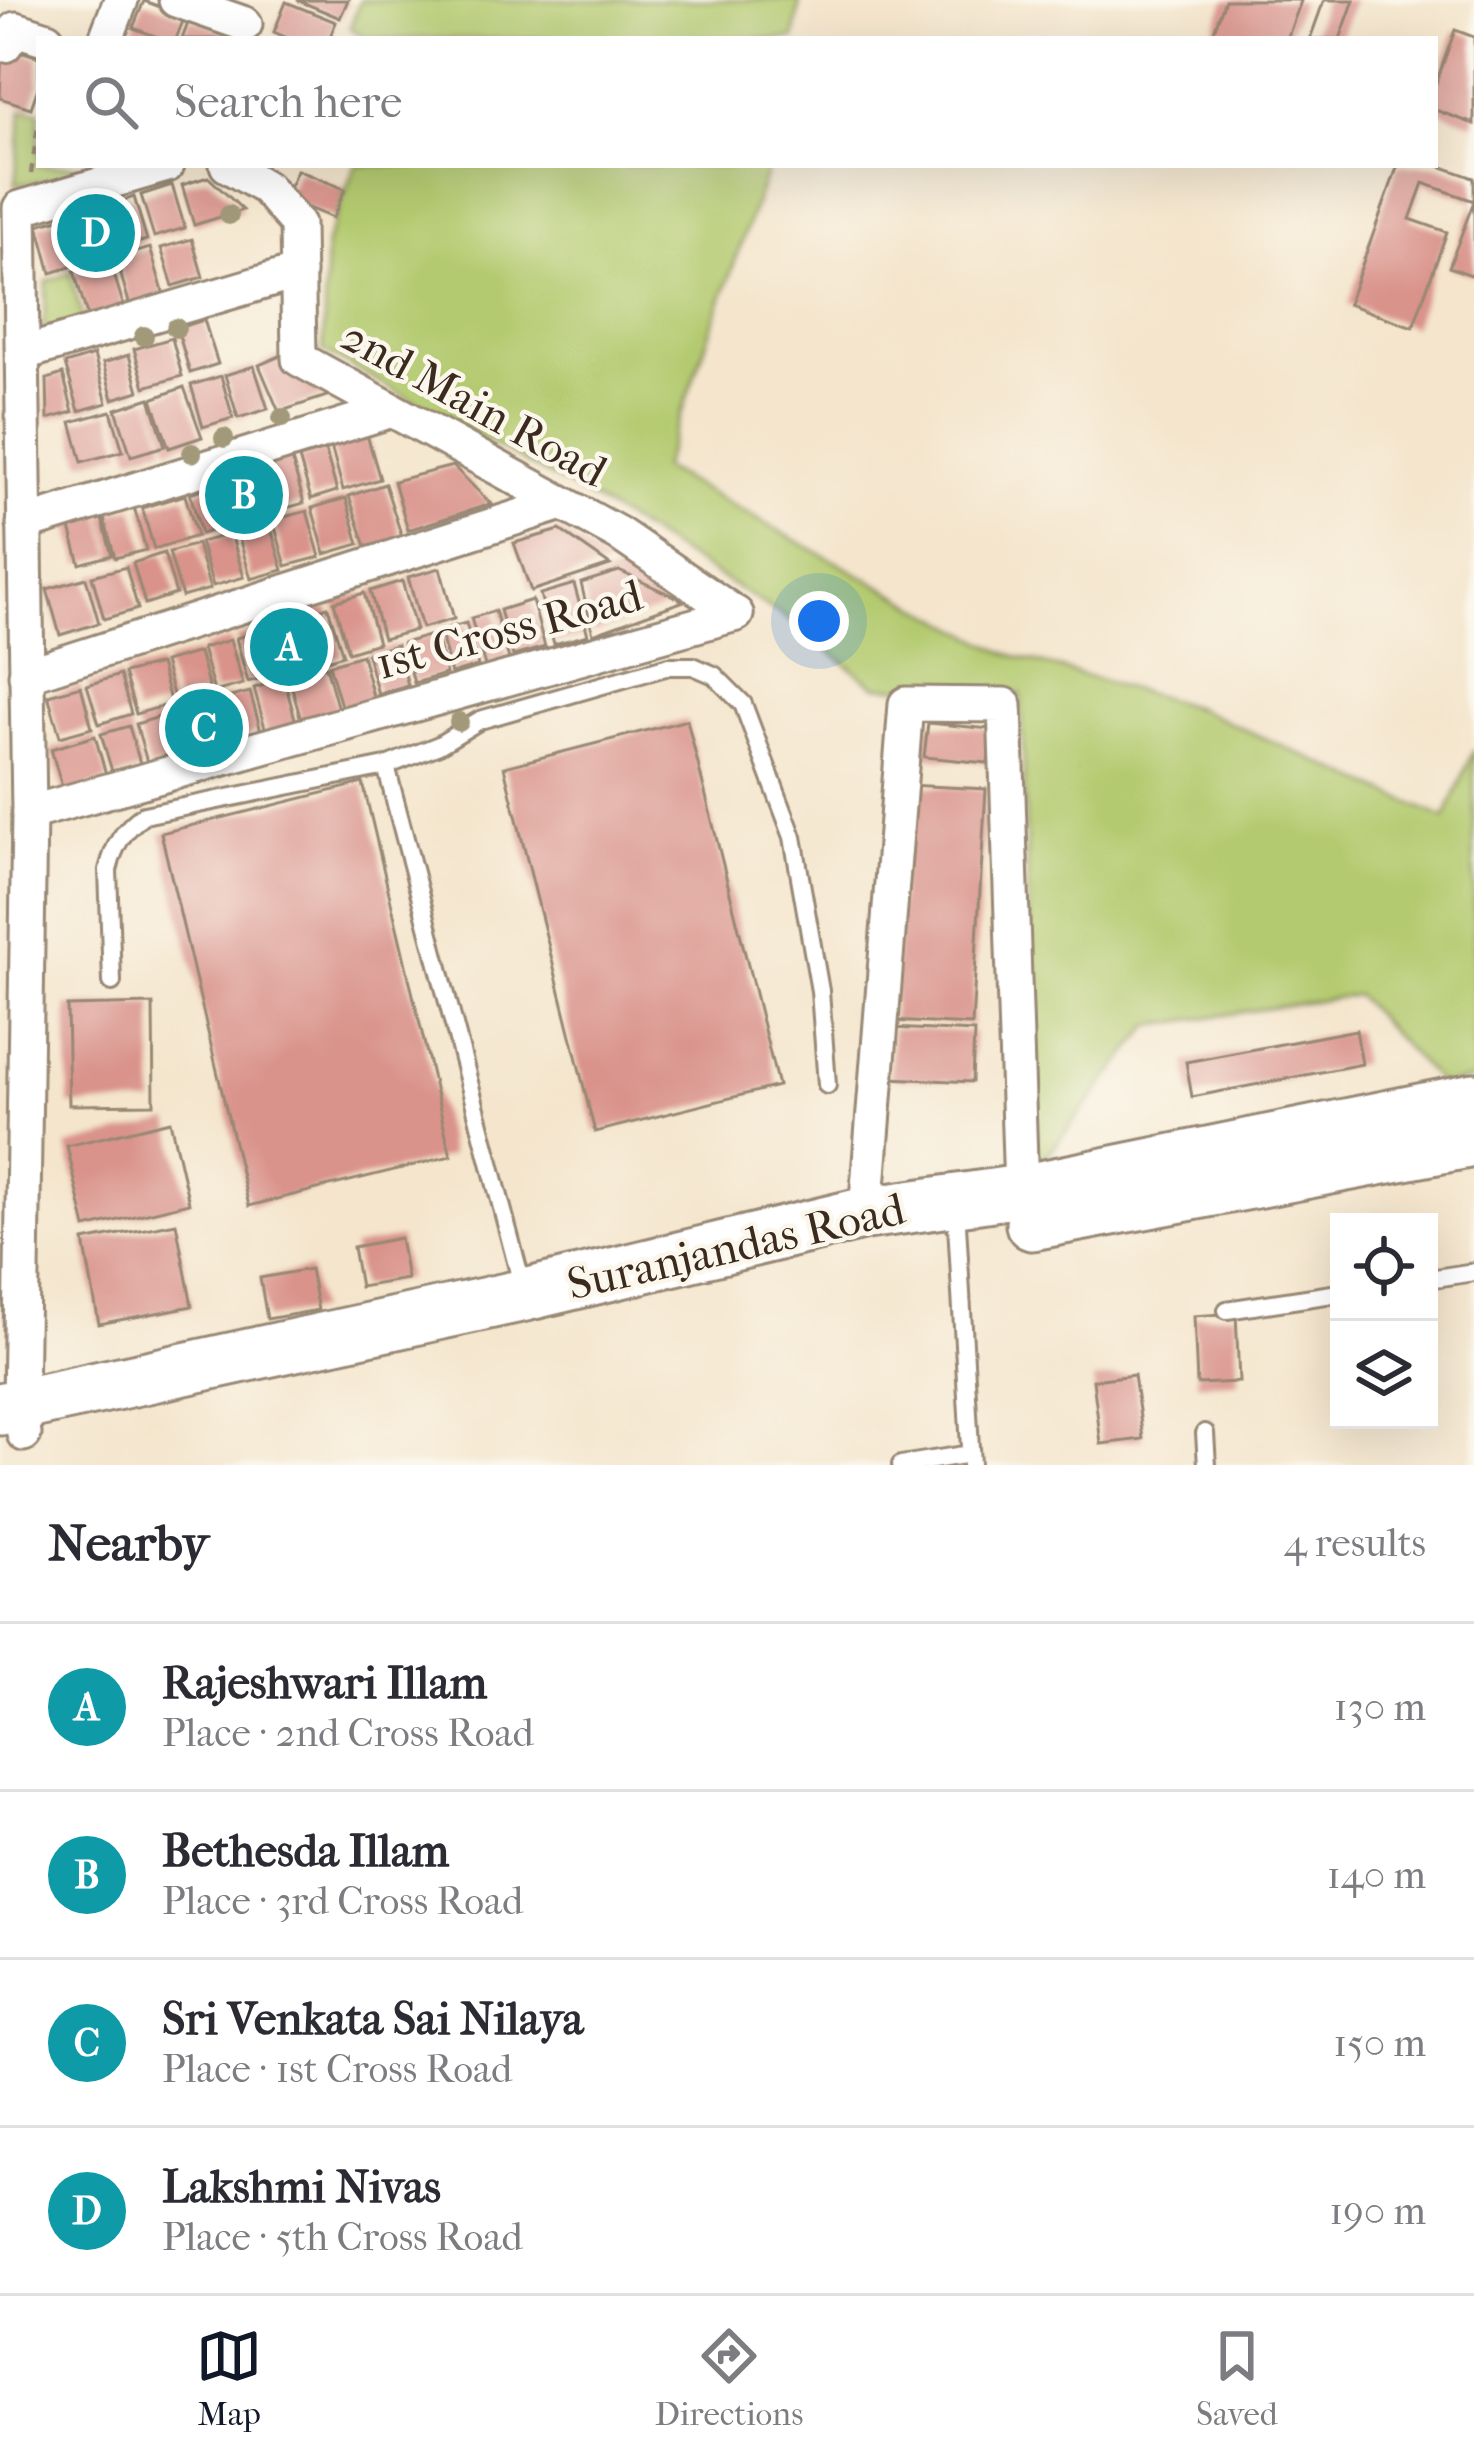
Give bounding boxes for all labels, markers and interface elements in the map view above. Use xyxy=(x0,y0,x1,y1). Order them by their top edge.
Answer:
search box xyxy=(36,36,1438,168)
icon: search xyxy=(78,69,144,135)
text: Search here xyxy=(174,76,402,129)
pin: D xyxy=(57,188,135,278)
street label: 2nd Main Road xyxy=(332,309,616,499)
pin: B xyxy=(205,450,283,540)
street label: 1st Cross Road xyxy=(370,569,648,691)
your location xyxy=(789,591,849,651)
pin: A xyxy=(250,602,328,692)
pin: C xyxy=(165,683,243,773)
street label: Suranjandas Road xyxy=(562,1182,910,1312)
map controls xyxy=(1330,1213,1438,1429)
button: locate xyxy=(1330,1213,1438,1321)
button: layers xyxy=(1330,1321,1438,1429)
text: Nearby xyxy=(48,1513,209,1573)
text: 4 results xyxy=(1284,1520,1426,1566)
text: Rajeshwari Illam xyxy=(162,1657,487,1710)
text: A xyxy=(74,1684,100,1730)
text: 130 m xyxy=(1334,1684,1426,1730)
text: Place · 2nd Cross Road xyxy=(162,1710,534,1756)
text: Bethesda Illam xyxy=(162,1825,449,1878)
text: B xyxy=(74,1852,100,1898)
text: 140 m xyxy=(1327,1852,1426,1898)
text: Place · 3rd Cross Road xyxy=(162,1878,523,1924)
text: Sri Venkata Sai Nilaya xyxy=(162,1993,584,2046)
text: C xyxy=(74,2020,100,2066)
text: 150 m xyxy=(1333,2020,1426,2066)
text: Place · 1st Cross Road xyxy=(162,2046,512,2092)
text: Lakshmi Nivas xyxy=(162,2161,441,2214)
text: D xyxy=(72,2188,102,2234)
text: 190 m xyxy=(1329,2188,1426,2234)
text: Place · 5th Cross Road xyxy=(162,2214,523,2260)
tab: Map xyxy=(196,2323,262,2434)
tab: Directions xyxy=(655,2323,803,2434)
tab: Saved xyxy=(1196,2323,1278,2434)

